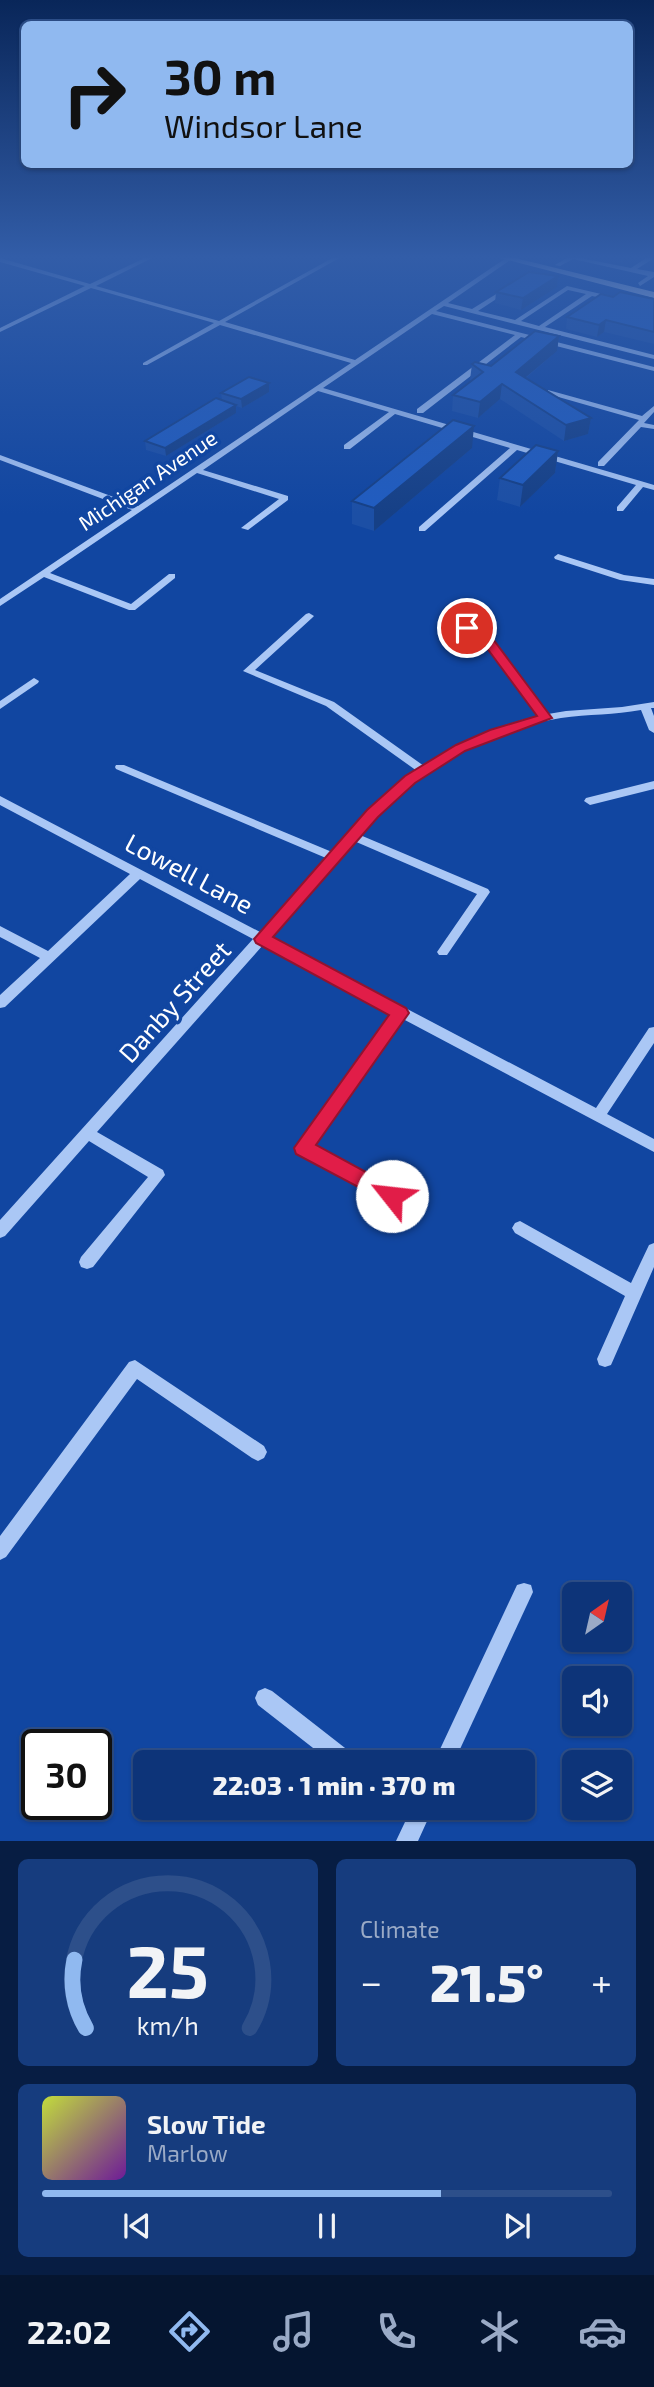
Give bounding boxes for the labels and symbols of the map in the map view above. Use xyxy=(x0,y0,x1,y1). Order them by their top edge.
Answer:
street label: Michigan Avenue xyxy=(73,424,221,535)
pin xyxy=(437,598,497,658)
street label: Lowell Lane xyxy=(120,826,259,919)
street label: Danby Street xyxy=(111,934,237,1068)
position arrow xyxy=(355,1159,429,1233)
north arrow xyxy=(562,1582,632,1652)
speed limit sign: 30 xyxy=(21,1729,112,1820)

